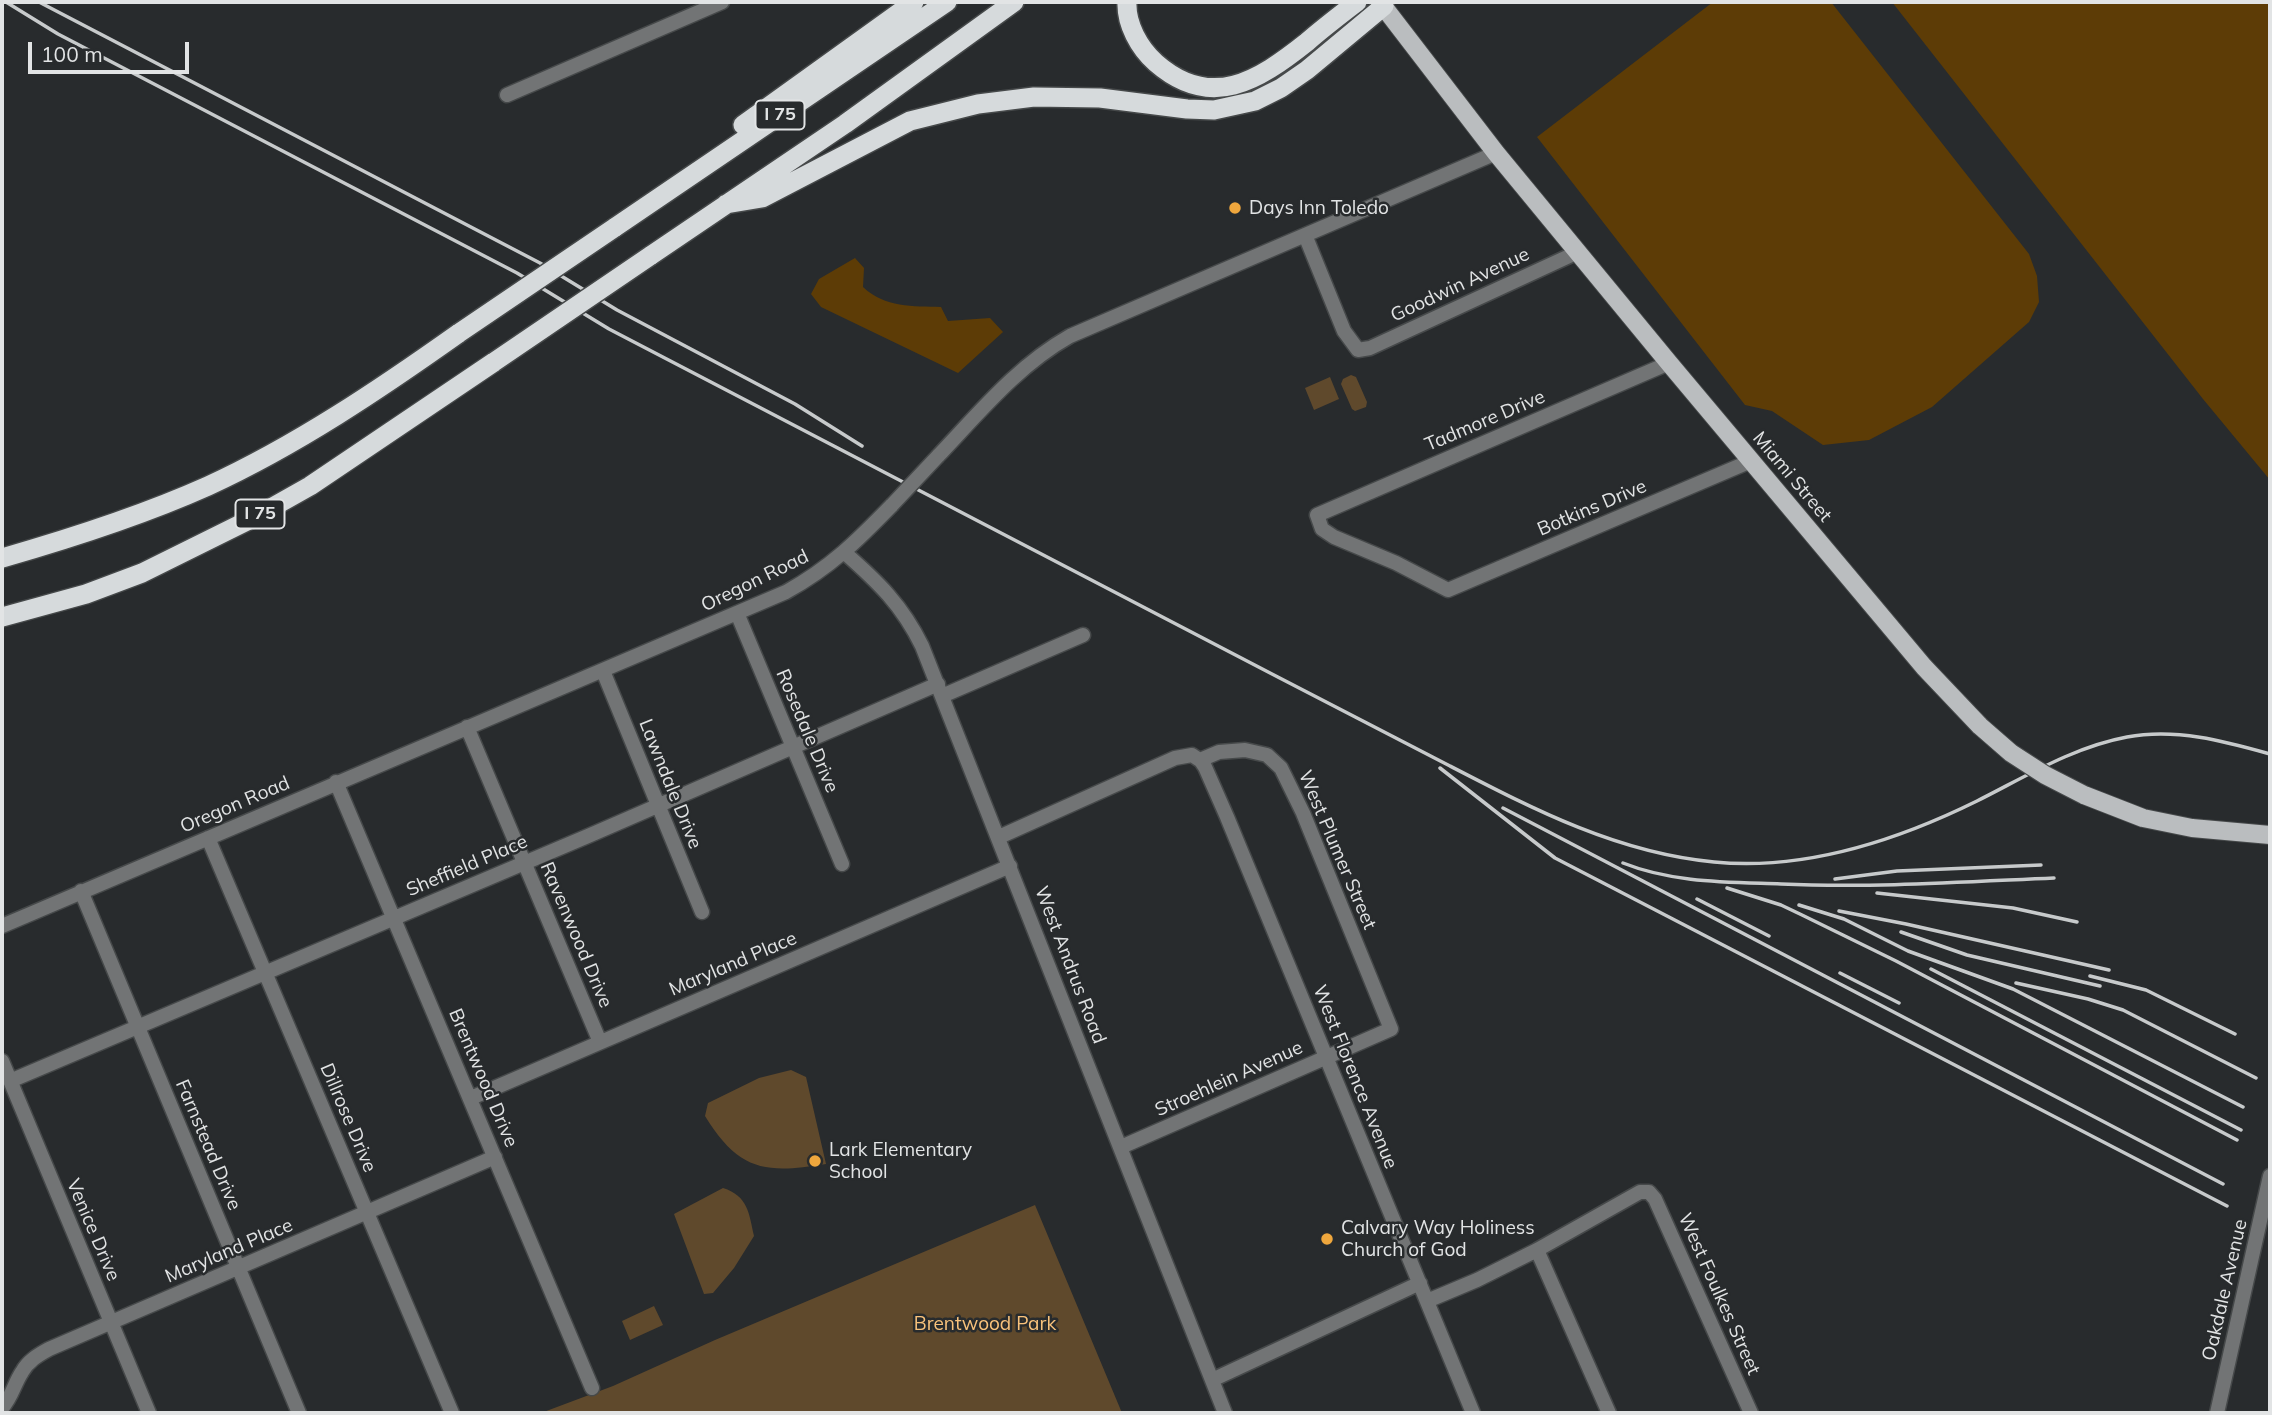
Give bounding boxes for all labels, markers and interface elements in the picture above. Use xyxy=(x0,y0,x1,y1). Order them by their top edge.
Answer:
scale bar xyxy=(32,28,192,72)
text: 100 m xyxy=(41,41,103,67)
road number: I 75 xyxy=(756,100,804,130)
place label: Days Inn Toledo xyxy=(1249,197,1389,219)
marker: Days Inn Toledo xyxy=(1227,200,1243,216)
street label: Goodwin Avenue xyxy=(1387,243,1533,327)
street label: Tadmore Drive xyxy=(1421,385,1549,457)
street label: Miami Street xyxy=(1748,427,1836,527)
street label: Botkins Drive xyxy=(1534,475,1650,541)
road number: I 75 xyxy=(236,500,284,528)
street label: Oregon Road xyxy=(698,545,812,617)
street label: Rosedale Drive xyxy=(771,666,843,796)
street label: Lawndale Drive xyxy=(634,716,706,852)
street label: West Plumer Street xyxy=(1293,767,1381,933)
street label: Oregon Road xyxy=(177,772,293,838)
street label: Sheffield Place xyxy=(403,830,531,902)
street label: Ravenwood Drive xyxy=(535,859,617,1011)
street label: West Andrus Road xyxy=(1030,883,1110,1047)
street label: Maryland Place xyxy=(666,927,800,1001)
street label: West Florence Avenue xyxy=(1308,982,1402,1172)
street label: Brentwood Drive xyxy=(444,1005,522,1151)
street label: Stroehlein Avenue xyxy=(1152,1036,1306,1122)
street label: Dillrose Drive xyxy=(315,1060,381,1176)
street label: Farnstead Drive xyxy=(170,1076,246,1214)
place label: Lark Elementary School xyxy=(829,1139,972,1183)
marker: Lark Elementary School xyxy=(807,1153,823,1169)
street label: Venice Drive xyxy=(61,1176,125,1284)
street label: West Foulkes Street xyxy=(1673,1210,1765,1378)
street label: Maryland Place xyxy=(162,1214,296,1288)
place label: Calvary Way Holiness Church of God xyxy=(1341,1217,1535,1261)
street label: Oakdale Avenue xyxy=(2198,1217,2252,1363)
marker: Calvary Way Holiness Church of God xyxy=(1319,1231,1335,1247)
park label: Brentwood Park xyxy=(914,1313,1056,1335)

